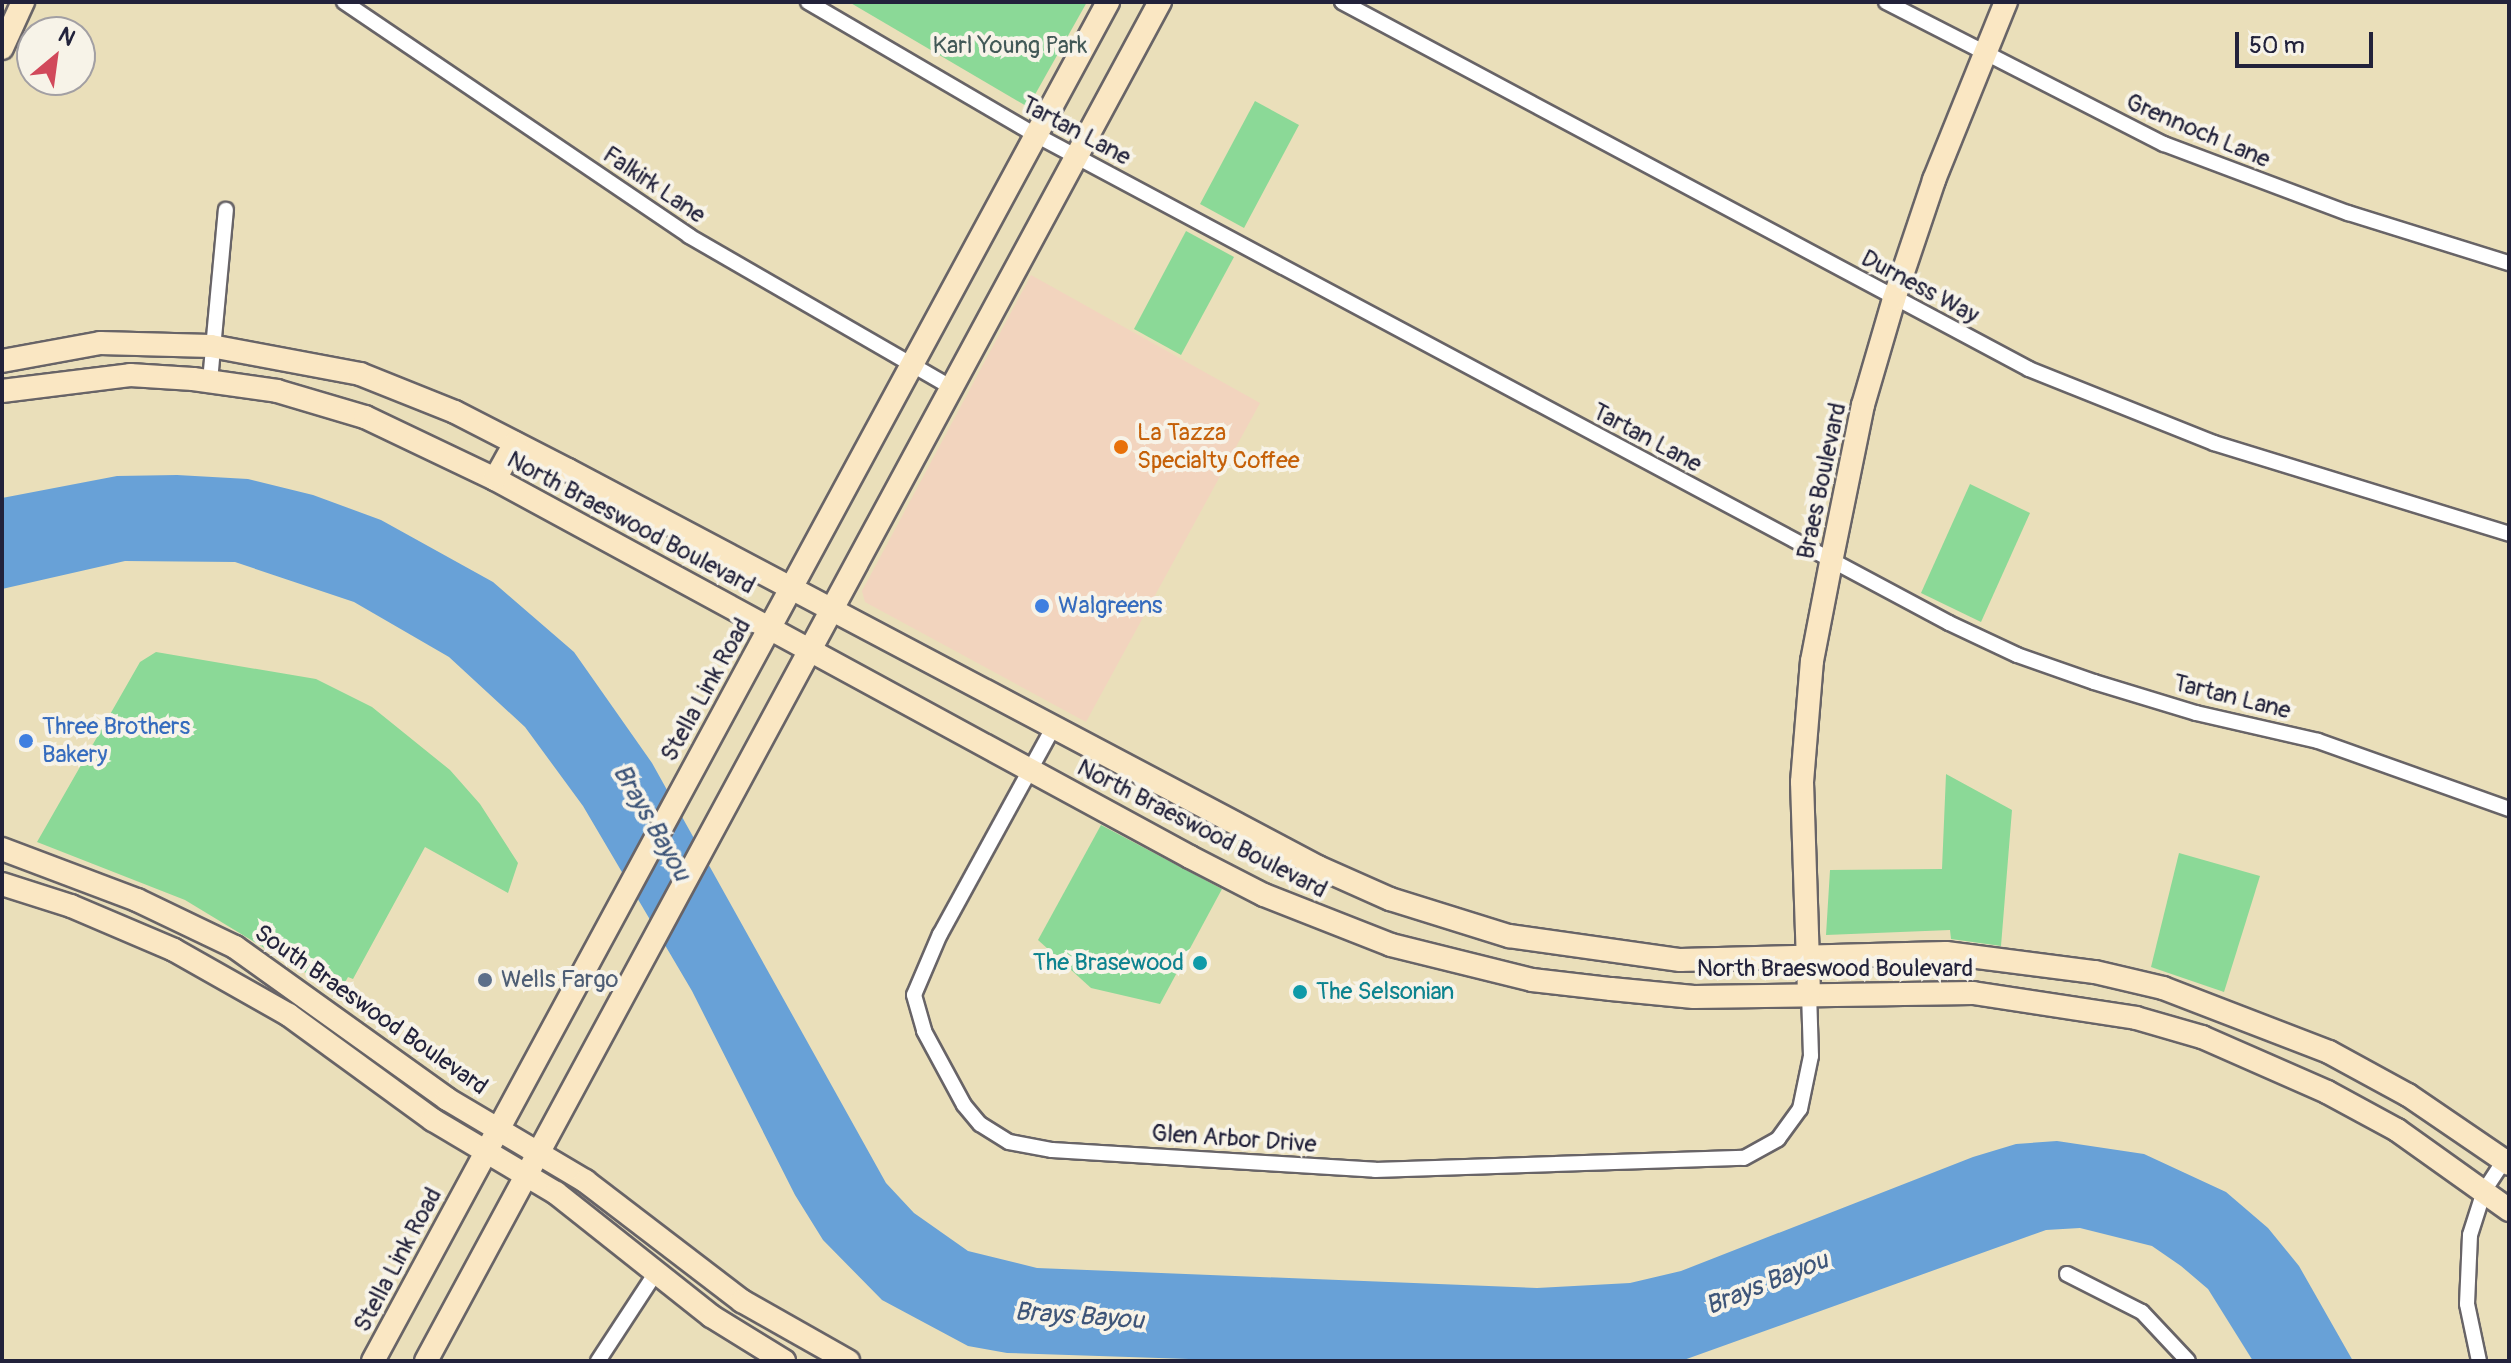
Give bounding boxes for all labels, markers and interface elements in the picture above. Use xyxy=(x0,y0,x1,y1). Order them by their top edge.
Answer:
north arrow xyxy=(16,16,96,96)
scale bar xyxy=(2239,16,2377,66)
text: N xyxy=(53,21,80,53)
text: 50 m xyxy=(2249,31,2305,60)
park label: Karl Young Park xyxy=(933,32,1087,60)
street label: Grennoch Lane xyxy=(2122,88,2274,174)
street label: Tartan Lane xyxy=(1016,90,1136,172)
street label: Falkirk Lane xyxy=(597,140,711,230)
street label: Durness Way xyxy=(1856,244,1984,330)
street label: Tartan Lane xyxy=(1587,397,1707,479)
street label: Braes Boulevard xyxy=(1791,400,1853,562)
place label: La Tazza Specialty Coffee xyxy=(1137,419,1300,475)
marker: La Tazza Specialty Coffee xyxy=(1112,438,1130,456)
street label: North Braeswood Boulevard xyxy=(502,445,760,601)
place label: Walgreens xyxy=(1058,592,1163,620)
marker: Walgreens xyxy=(1033,597,1051,615)
street label: Stella Link Road xyxy=(655,613,757,767)
street label: Tartan Lane xyxy=(2170,669,2294,725)
place label: Three Brothers Bakery xyxy=(42,713,190,769)
marker: Three Brothers Bakery xyxy=(17,732,35,750)
street label: North Braeswood Boulevard xyxy=(1072,753,1332,905)
water label: Brays Bayou xyxy=(605,759,697,887)
street label: South Braeswood Boulevard xyxy=(249,919,493,1101)
place label: The Brasewood xyxy=(1033,949,1184,977)
marker: The Brasewood xyxy=(1191,954,1209,972)
street label: North Braeswood Boulevard xyxy=(1697,955,1973,983)
place label: Wells Fargo xyxy=(501,966,618,994)
marker: Wells Fargo xyxy=(476,971,494,989)
place label: The Selsonian xyxy=(1316,978,1454,1006)
marker: The Selsonian xyxy=(1291,983,1309,1001)
street label: Glen Arbor Drive xyxy=(1151,1119,1317,1159)
street label: Stella Link Road xyxy=(348,1183,448,1337)
water label: Brays Bayou xyxy=(1701,1245,1833,1323)
water label: Brays Bayou xyxy=(1013,1297,1145,1337)

